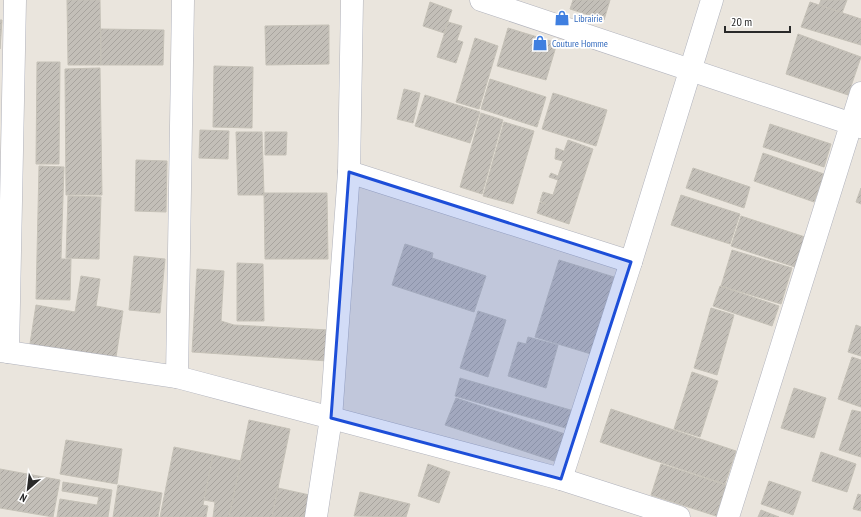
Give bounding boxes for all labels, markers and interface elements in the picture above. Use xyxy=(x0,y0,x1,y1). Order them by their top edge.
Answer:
scale bar xyxy=(725,8,790,34)
shop icon: Librairie xyxy=(553,9,571,27)
place label: Librairie xyxy=(574,12,603,25)
text: 20 m xyxy=(731,14,752,29)
shop icon: Couture Homme xyxy=(531,34,549,52)
place label: Couture Homme xyxy=(552,37,608,50)
north arrow xyxy=(8,469,48,509)
text: N xyxy=(17,490,29,505)

